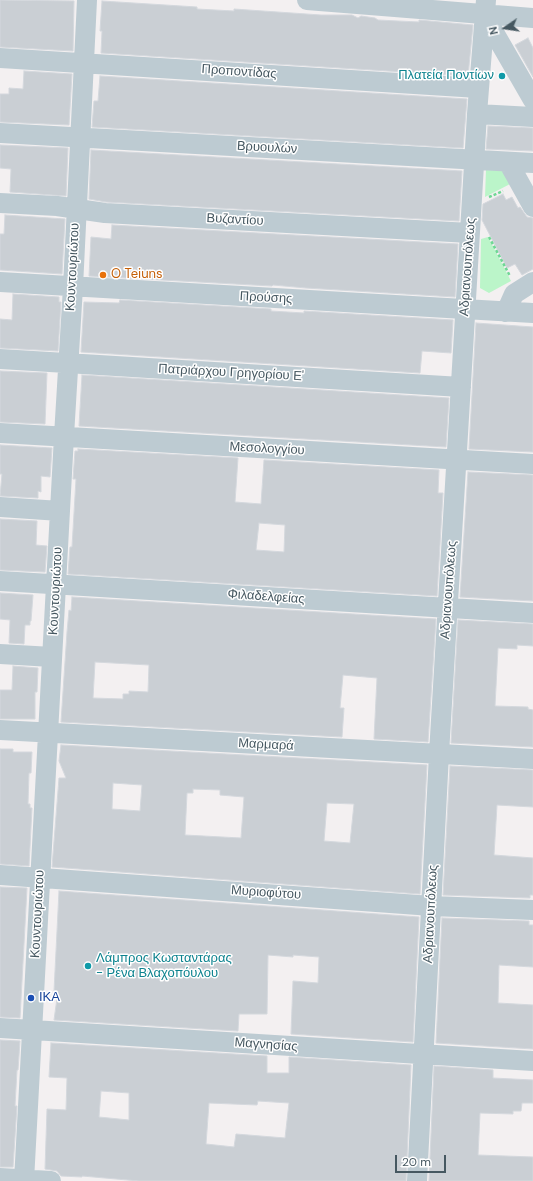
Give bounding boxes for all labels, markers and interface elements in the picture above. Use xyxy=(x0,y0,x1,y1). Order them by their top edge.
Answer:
north arrow xyxy=(485,8,525,48)
text: N xyxy=(486,25,501,36)
street label: Προποντίδας xyxy=(201,62,277,82)
place label: Πλατεία Ποντίων xyxy=(398,68,494,84)
marker: Πλατεία Ποντίων xyxy=(497,71,507,81)
street label: Βρυουλών xyxy=(236,139,298,157)
street label: Βυζαντίου xyxy=(206,211,264,229)
street label: Αδριανουπόλεως xyxy=(457,217,479,317)
street label: Κουντουριώτου xyxy=(63,223,83,311)
place label: O Teiuns xyxy=(111,267,163,283)
marker: O Teiuns xyxy=(98,270,108,280)
street label: Προύσης xyxy=(239,289,293,307)
street label: Πατριάρχου Γρηγορίου Ε' xyxy=(158,361,304,385)
street label: Μεσολογγίου xyxy=(229,439,305,459)
street label: Αδριανουπόλεως xyxy=(438,540,460,640)
street label: Κουντουριώτου xyxy=(46,547,66,635)
street label: Φιλαδελφείας xyxy=(227,587,305,607)
street label: Μαρμαρά xyxy=(238,736,294,754)
street label: Αδριανουπόλεως xyxy=(421,864,441,964)
street label: Κουντουριώτου xyxy=(28,870,48,958)
street label: Μυριοφύτου xyxy=(230,883,302,903)
place label: Λάμπρος Κωσταντάρας - Ρένα Βλαχοπόυλου xyxy=(96,951,232,982)
marker: Λάμπρος Κωσταντάρας - Ρένα Βλαχοπόυλου xyxy=(83,961,93,971)
place label: ΙΚΑ xyxy=(39,990,60,1006)
marker: ΙΚΑ xyxy=(26,993,36,1003)
street label: Μαγνησίας xyxy=(234,1035,298,1055)
scale bar xyxy=(397,1147,448,1173)
text: 20 m xyxy=(402,1154,431,1170)

